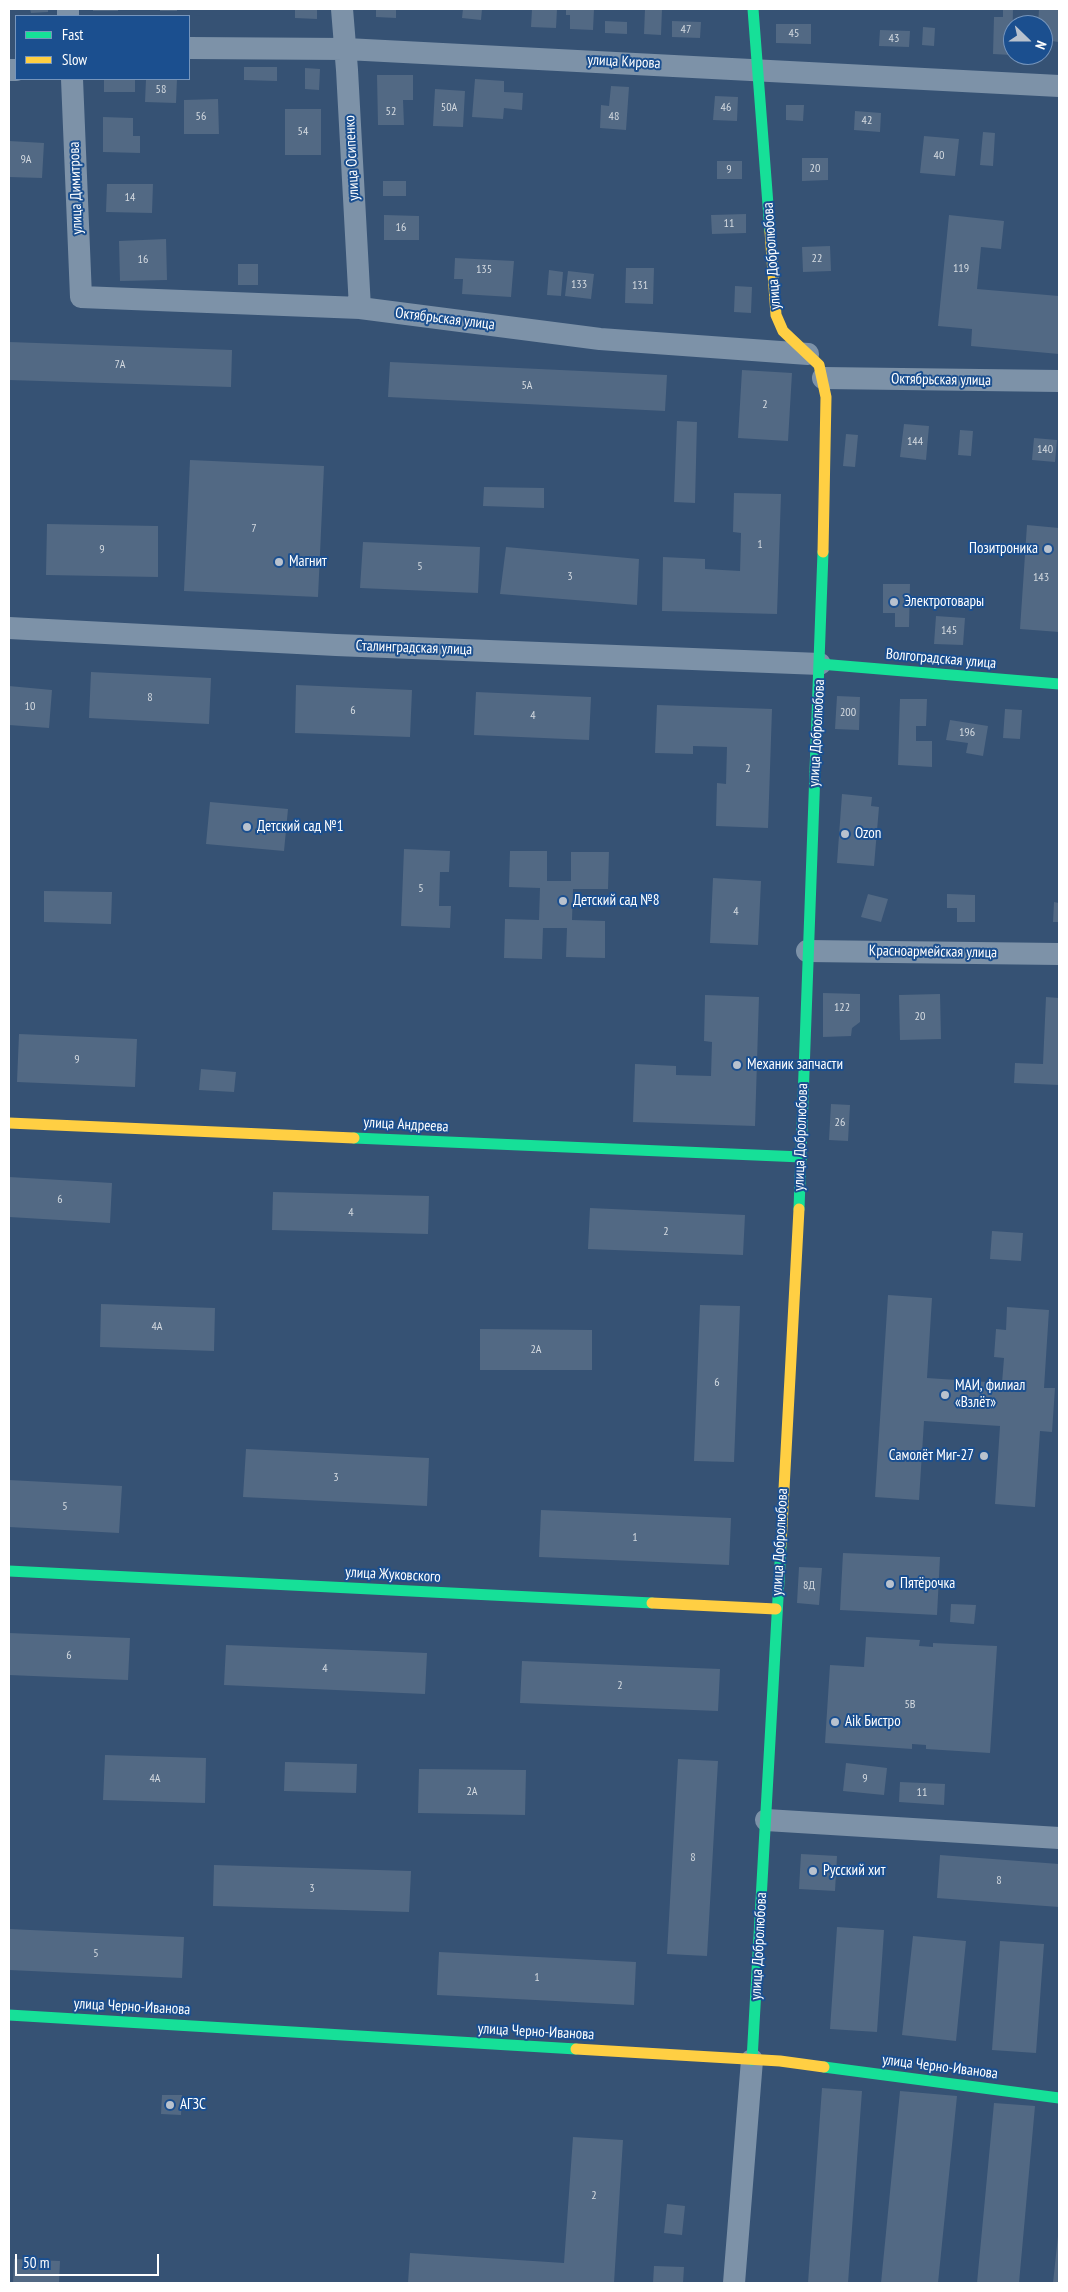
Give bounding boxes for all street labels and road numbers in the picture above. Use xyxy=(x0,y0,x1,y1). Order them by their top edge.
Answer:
street label: улица Кирова xyxy=(587,51,661,73)
street label: улица Осипенко xyxy=(341,115,363,201)
street label: улица Димитрова xyxy=(65,141,87,235)
street label: улица Добролюбова xyxy=(759,202,785,310)
street label: Октябрьская улица xyxy=(394,304,496,334)
street label: Октябрьская улица xyxy=(891,370,991,390)
street label: Сталинградская улица xyxy=(355,637,473,659)
street label: Волгоградская улица xyxy=(885,645,997,673)
street label: улица Добролюбова xyxy=(805,679,829,787)
street label: Красноармейская улица xyxy=(869,942,997,962)
street label: улица Добролюбова xyxy=(790,1083,812,1191)
street label: улица Андреева xyxy=(363,1114,449,1136)
street label: улица Добролюбова xyxy=(768,1488,792,1596)
street label: улица Жуковского xyxy=(345,1564,441,1586)
street label: улица Добролюбова xyxy=(747,1892,771,2000)
street label: улица Черно-Иванова xyxy=(73,1995,191,2019)
street label: улица Черно-Иванова xyxy=(477,2020,595,2044)
street label: улица Черно-Иванова xyxy=(881,2051,999,2083)

